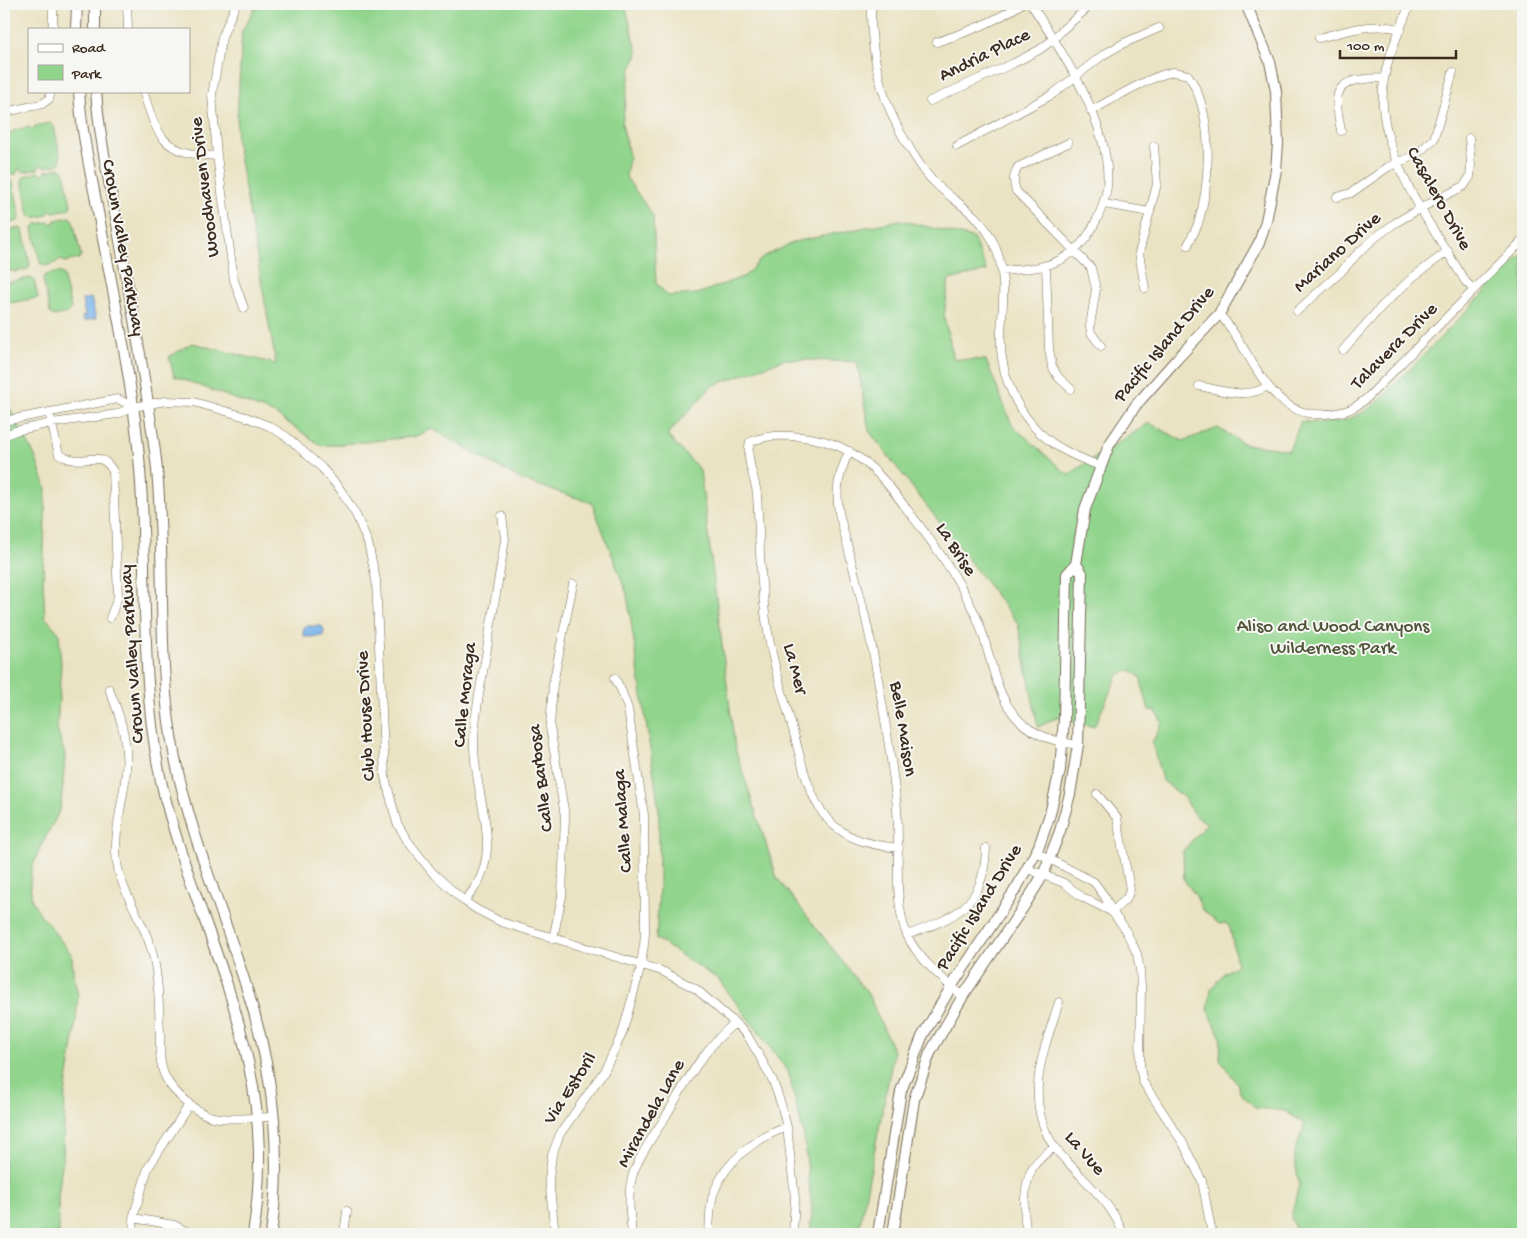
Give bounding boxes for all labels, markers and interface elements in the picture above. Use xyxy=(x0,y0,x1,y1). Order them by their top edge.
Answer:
street label: Andria Place xyxy=(936,24,1035,88)
legend xyxy=(28,28,190,92)
scale bar xyxy=(1340,28,1456,60)
text: 100 m xyxy=(1346,38,1385,56)
text: Road xyxy=(72,40,106,58)
text: Park xyxy=(71,66,102,84)
street label: Woodhaven Drive xyxy=(186,115,226,258)
street label: Casalero Drive xyxy=(1400,143,1476,255)
street label: Crown Valley Parkway xyxy=(95,158,149,339)
street label: Mariano Drive xyxy=(1289,208,1387,298)
street label: Pacific Island Drive xyxy=(1109,282,1220,409)
street label: Talavera Drive xyxy=(1346,298,1444,396)
street label: La Brise xyxy=(929,519,981,581)
street label: Crown Valley Parkway xyxy=(115,563,151,744)
park label: Aliso and Wood Canyons Wilderness Park xyxy=(1237,616,1430,661)
street label: Calle Moraga xyxy=(449,640,483,749)
street label: La Mer xyxy=(776,641,812,699)
street label: Club House Drive xyxy=(352,650,382,782)
street label: Belle Maison xyxy=(883,679,921,778)
street label: Calle Barbosa xyxy=(524,722,560,833)
street label: Calle Malaga xyxy=(609,767,639,873)
street label: Pacific Island Drive xyxy=(931,840,1028,976)
street label: Via Estoril xyxy=(539,1049,603,1130)
street label: Mirandela Lane xyxy=(613,1056,691,1172)
street label: La Vue xyxy=(1058,1127,1110,1181)

